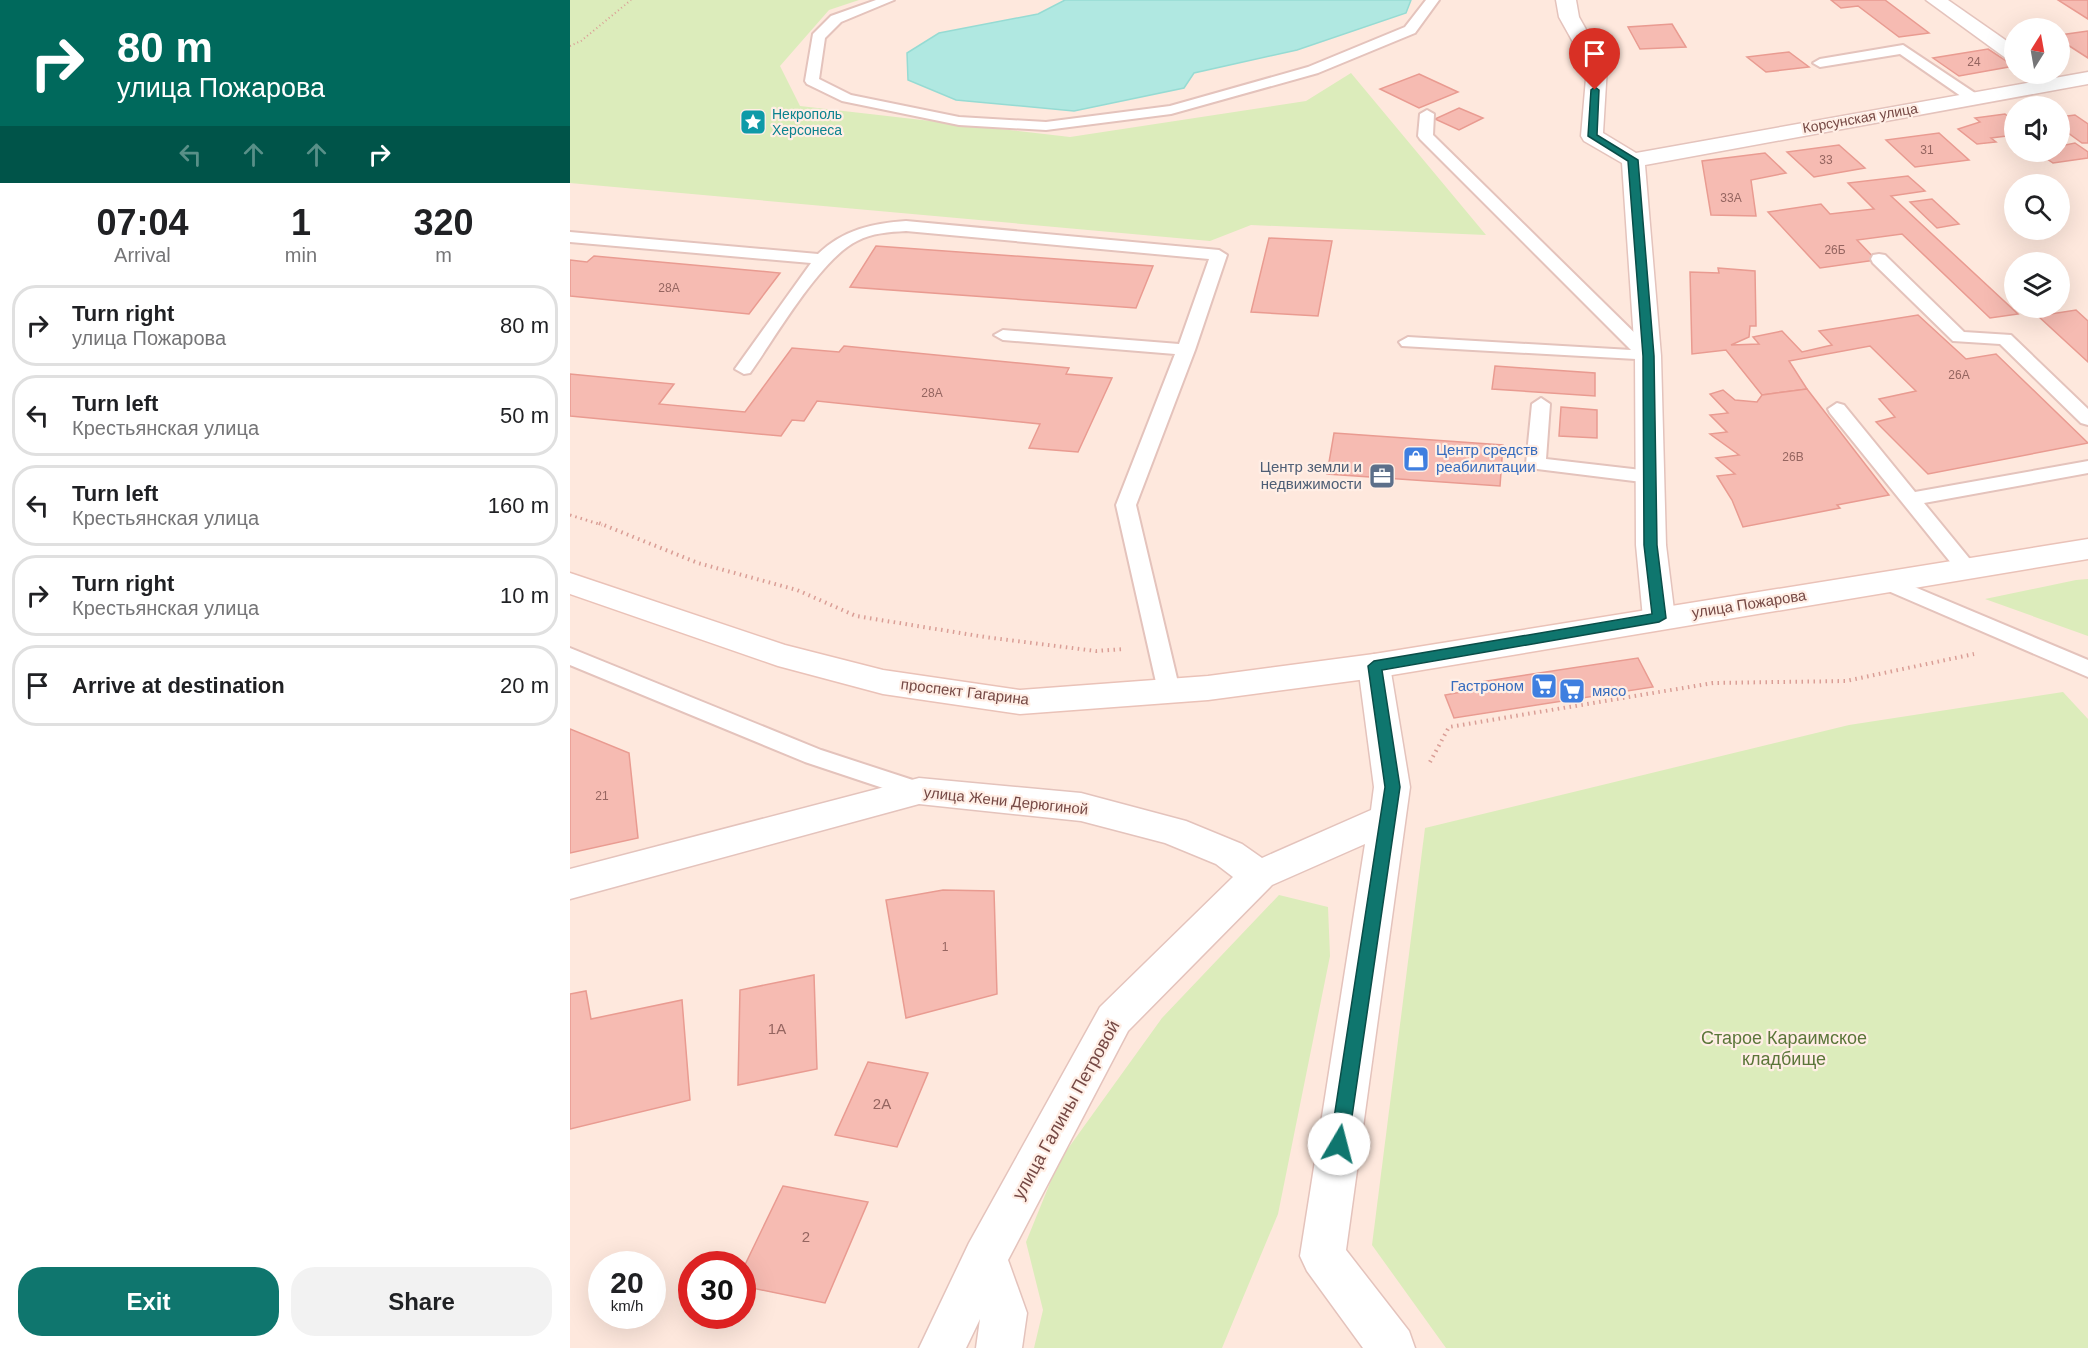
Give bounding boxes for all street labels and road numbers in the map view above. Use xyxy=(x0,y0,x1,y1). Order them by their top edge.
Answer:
street label: Корсунская улица xyxy=(1801,100,1919,136)
street label: улица Пожарова xyxy=(1691,586,1808,621)
street label: проспект Гагарина xyxy=(900,675,1031,708)
street label: улица Жени Дерюгиной xyxy=(923,783,1089,818)
street label: улица Галины Петровой xyxy=(1008,1017,1124,1203)

